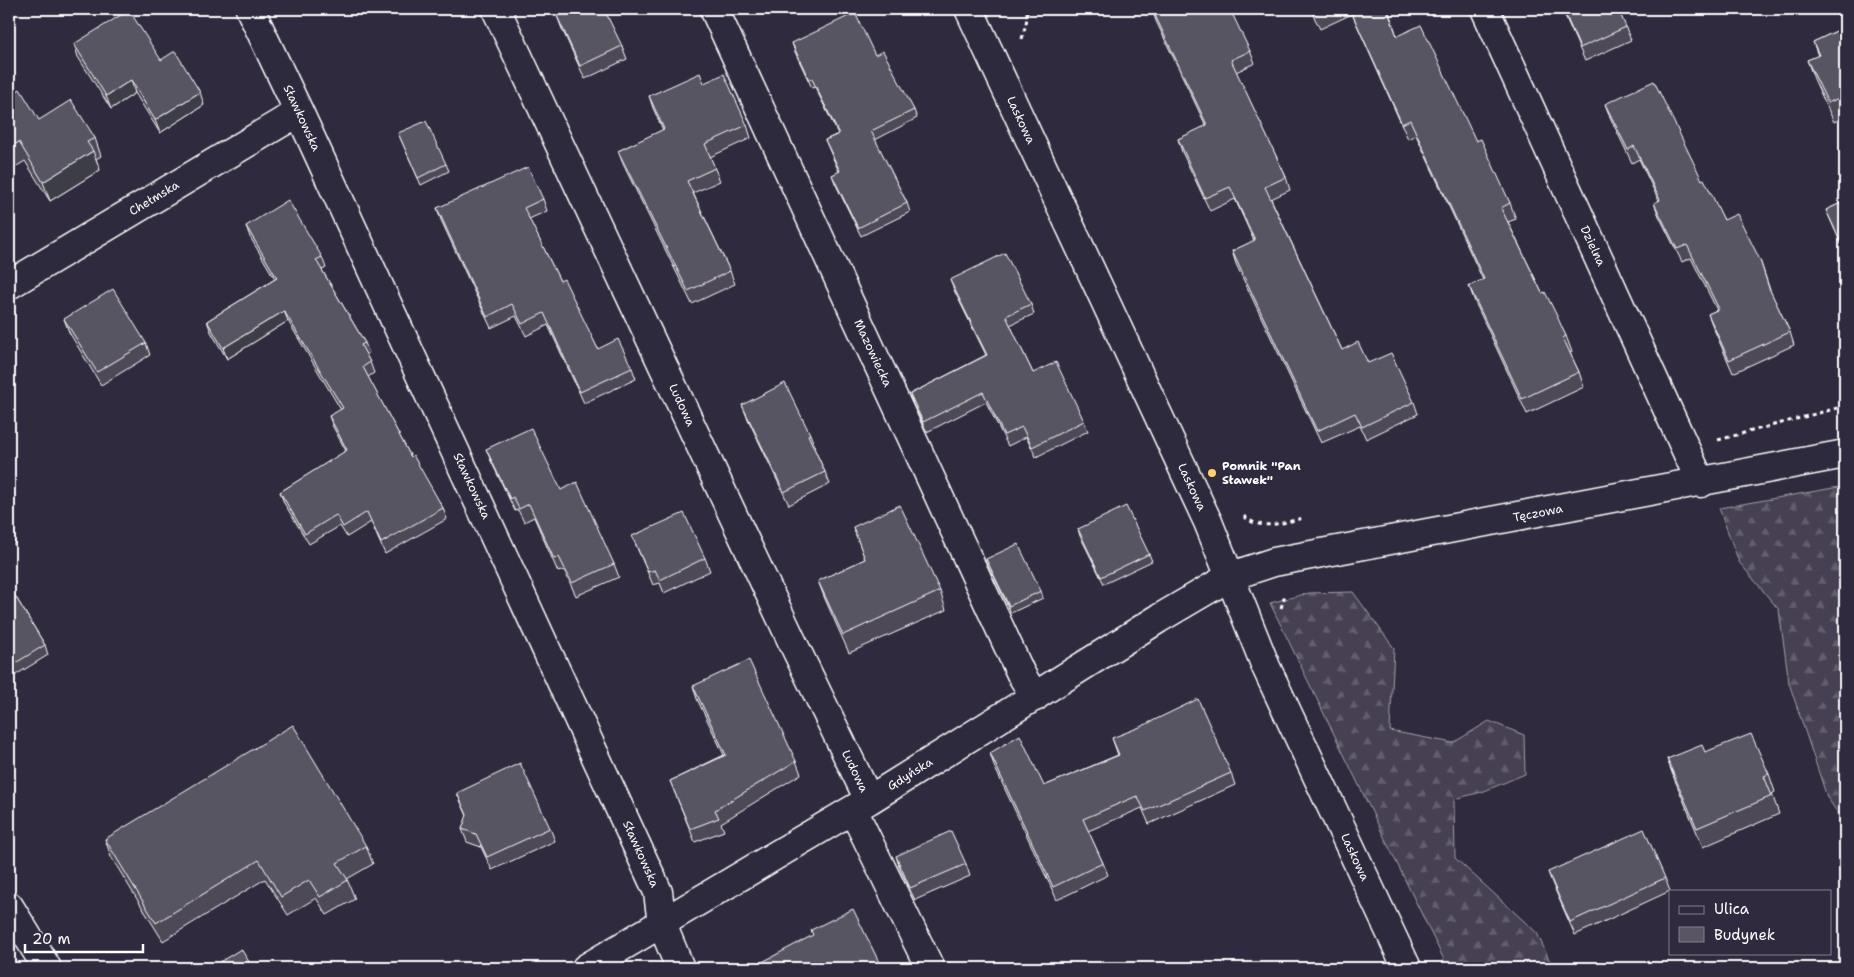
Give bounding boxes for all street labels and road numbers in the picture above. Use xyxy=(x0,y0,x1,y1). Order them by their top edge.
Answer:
street label: Sławkowska xyxy=(280,82,325,154)
street label: Laskowa xyxy=(1003,94,1039,147)
street label: Chełmska xyxy=(126,177,182,219)
street label: Dzielna xyxy=(1577,223,1610,269)
street label: Mazowiecka xyxy=(850,317,896,390)
street label: Ludowa xyxy=(665,381,699,429)
street label: Sławkowska xyxy=(450,450,495,522)
street label: Laskowa xyxy=(1174,461,1210,514)
street label: Tęczowa xyxy=(1512,500,1565,526)
street label: Ludowa xyxy=(838,747,872,795)
street label: Gdyńska xyxy=(884,754,936,794)
street label: Sławkowska xyxy=(619,818,663,890)
street label: Laskowa xyxy=(1337,831,1373,884)

